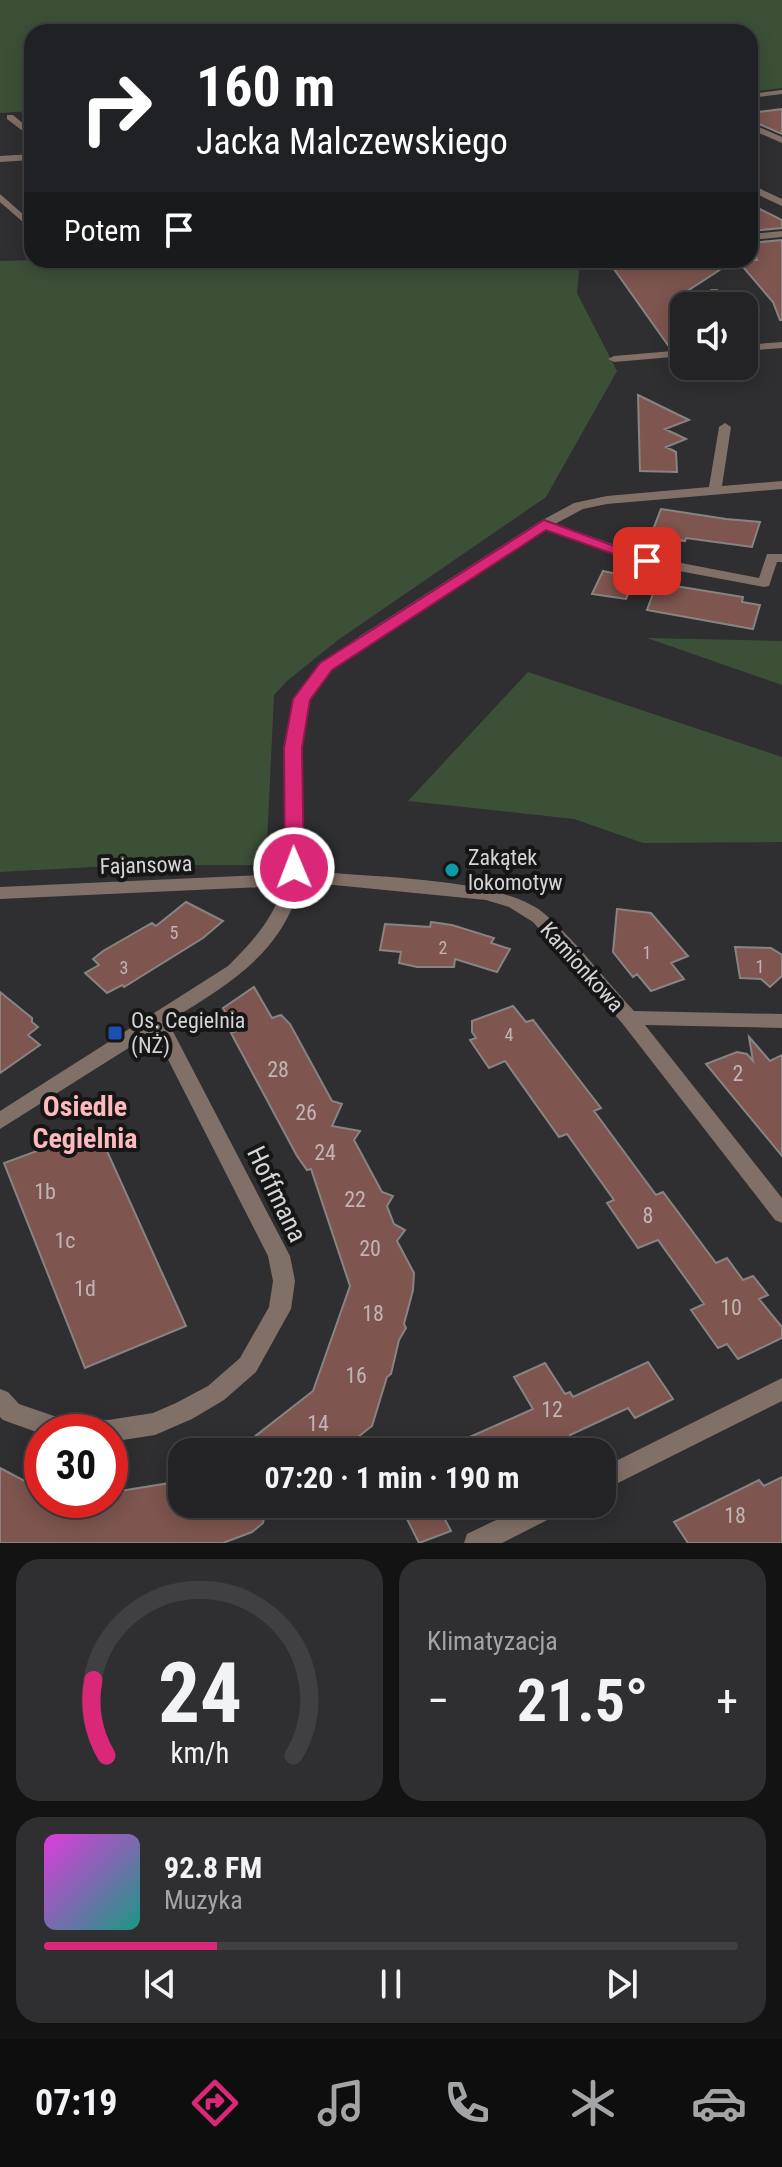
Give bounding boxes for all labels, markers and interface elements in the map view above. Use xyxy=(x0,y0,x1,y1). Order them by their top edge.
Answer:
text: 160 m xyxy=(196,54,335,120)
icon: right xyxy=(64,56,168,160)
text: Jacka Malczewskiego xyxy=(196,121,508,163)
icon: arrive xyxy=(157,208,201,252)
text: Potem xyxy=(64,213,141,248)
map controls xyxy=(670,292,758,380)
button: sound xyxy=(670,292,758,380)
pin xyxy=(613,527,681,595)
icon: arrive xyxy=(625,539,669,583)
position arrow xyxy=(252,826,336,910)
place label: Zakątek lokomotyw xyxy=(468,845,563,895)
street label: Fajansowa xyxy=(99,851,193,879)
marker: Zakątek lokomotyw xyxy=(443,861,461,879)
street label: Kamionkowa xyxy=(535,917,629,1017)
house number: 5 xyxy=(170,922,179,943)
house number: 2 xyxy=(439,937,448,958)
house number: 1 xyxy=(643,942,651,963)
house number: 1 xyxy=(756,956,764,977)
house number: 3 xyxy=(120,957,128,978)
place label: Os. Cegielnia (NŻ) xyxy=(131,1008,245,1059)
marker: Os. Cegielnia (NŻ) xyxy=(106,1024,124,1042)
house number: 4 xyxy=(505,1024,514,1045)
house number: 28 xyxy=(267,1057,289,1082)
house number: 2 xyxy=(733,1061,743,1086)
district label: Osiedle Cegielnia xyxy=(33,1090,138,1155)
house number: 26 xyxy=(295,1100,317,1125)
house number: 24 xyxy=(314,1140,336,1165)
street label: Hoffmana xyxy=(241,1141,313,1247)
house number: 1b xyxy=(34,1179,56,1204)
house number: 22 xyxy=(344,1187,366,1212)
house number: 8 xyxy=(643,1203,653,1228)
house number: 1c xyxy=(54,1228,76,1253)
house number: 20 xyxy=(359,1236,381,1261)
house number: 1d xyxy=(74,1276,96,1301)
house number: 10 xyxy=(720,1295,742,1320)
house number: 18 xyxy=(362,1301,384,1326)
house number: 16 xyxy=(345,1363,367,1388)
house number: 12 xyxy=(541,1397,563,1422)
house number: 14 xyxy=(307,1411,329,1436)
speed limit sign: 30 xyxy=(24,1414,128,1518)
text: 07:20 · 1 min · 190 m xyxy=(265,1460,519,1495)
house number: 18 xyxy=(724,1503,746,1528)
text: Klimatyzacja xyxy=(427,1626,558,1656)
text: 24 xyxy=(157,1645,242,1742)
text: 21.5° xyxy=(517,1665,648,1736)
text: − xyxy=(427,1675,449,1727)
text: + xyxy=(716,1675,738,1727)
text: km/h xyxy=(170,1736,229,1770)
text: 92.8 FM xyxy=(164,1850,262,1885)
text: Muzyka xyxy=(164,1885,243,1915)
icon: previous xyxy=(138,1962,182,2006)
icon: pause xyxy=(369,1962,413,2006)
icon: next xyxy=(600,1962,644,2006)
icon: directions xyxy=(187,2075,243,2131)
icon: music xyxy=(313,2075,369,2131)
icon: phone xyxy=(439,2075,495,2131)
icon: climate xyxy=(565,2075,621,2131)
icon: car xyxy=(691,2075,747,2131)
text: 07:19 xyxy=(35,2082,118,2124)

